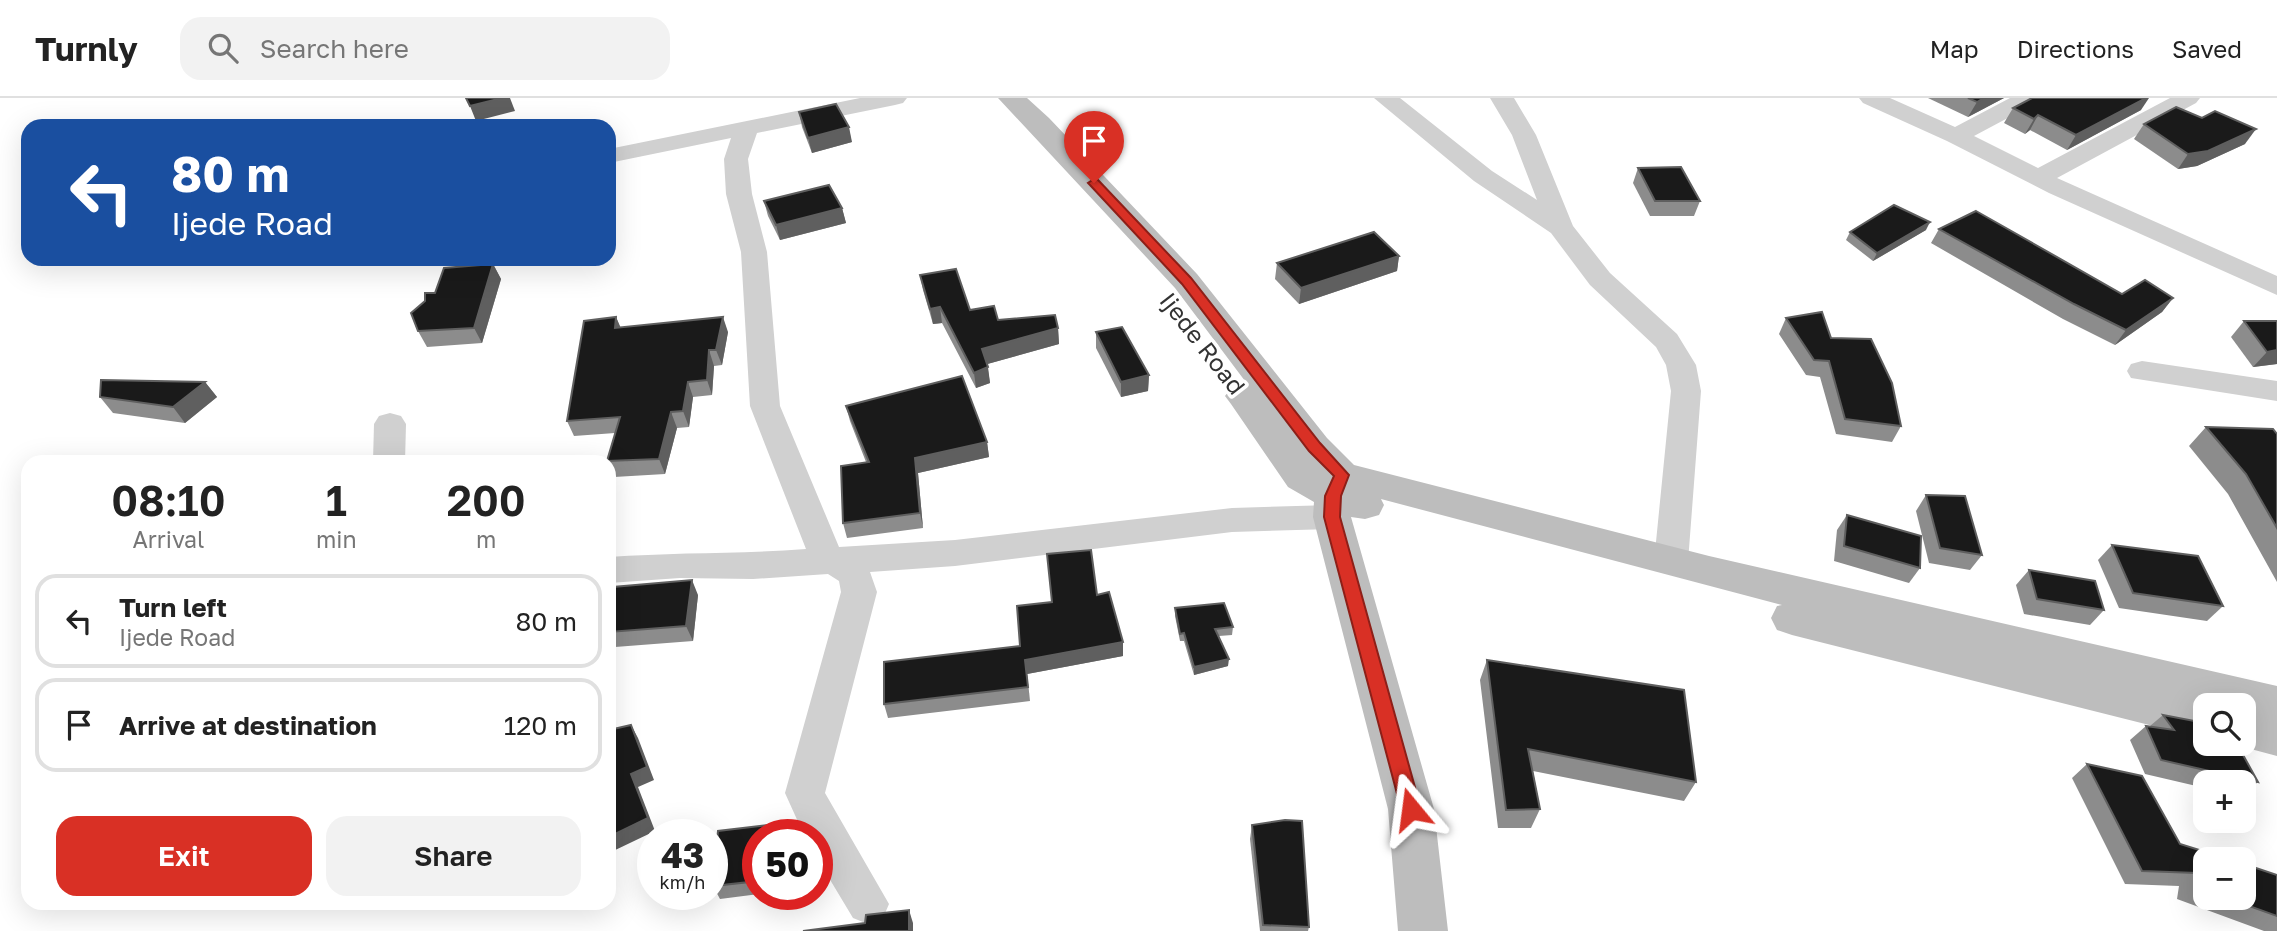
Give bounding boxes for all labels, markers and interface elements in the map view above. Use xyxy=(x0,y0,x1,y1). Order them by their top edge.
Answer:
search box xyxy=(180,17,670,80)
text: Turnly xyxy=(35,29,138,68)
icon: search xyxy=(204,29,242,67)
text: Search here xyxy=(260,33,409,64)
text: Map xyxy=(1930,34,1979,63)
text: Directions xyxy=(2017,34,2134,63)
text: Saved xyxy=(2172,34,2242,63)
pin xyxy=(1064,111,1124,183)
icon: arrive xyxy=(1075,122,1113,160)
text: 80 m xyxy=(171,144,289,203)
icon: left xyxy=(56,147,147,238)
text: Ijede Road xyxy=(171,204,333,242)
street label: Ijede Road xyxy=(1154,286,1252,400)
text: 08:10 xyxy=(111,475,226,525)
text: 1 xyxy=(326,475,347,525)
text: 200 xyxy=(447,475,526,525)
text: Arrival xyxy=(132,525,204,553)
text: min xyxy=(316,525,357,553)
text: m xyxy=(476,525,496,553)
text: Turn left xyxy=(119,592,227,623)
icon: left xyxy=(60,602,98,640)
text: 80 m xyxy=(516,606,577,637)
text: Ijede Road xyxy=(119,623,235,651)
map controls xyxy=(2193,693,2256,910)
button: search xyxy=(2193,693,2256,756)
icon: arrive xyxy=(60,706,98,744)
text: Arrive at destination xyxy=(119,710,377,741)
text: 120 m xyxy=(504,710,577,741)
button: + xyxy=(2193,770,2256,833)
position arrow xyxy=(1374,772,1448,846)
button: Exit xyxy=(56,816,312,896)
button: Share xyxy=(326,816,581,896)
speed limit sign: 50 xyxy=(742,819,833,910)
text: 43 xyxy=(661,834,704,876)
button: − xyxy=(2193,847,2256,910)
text: km/h xyxy=(660,871,705,893)

